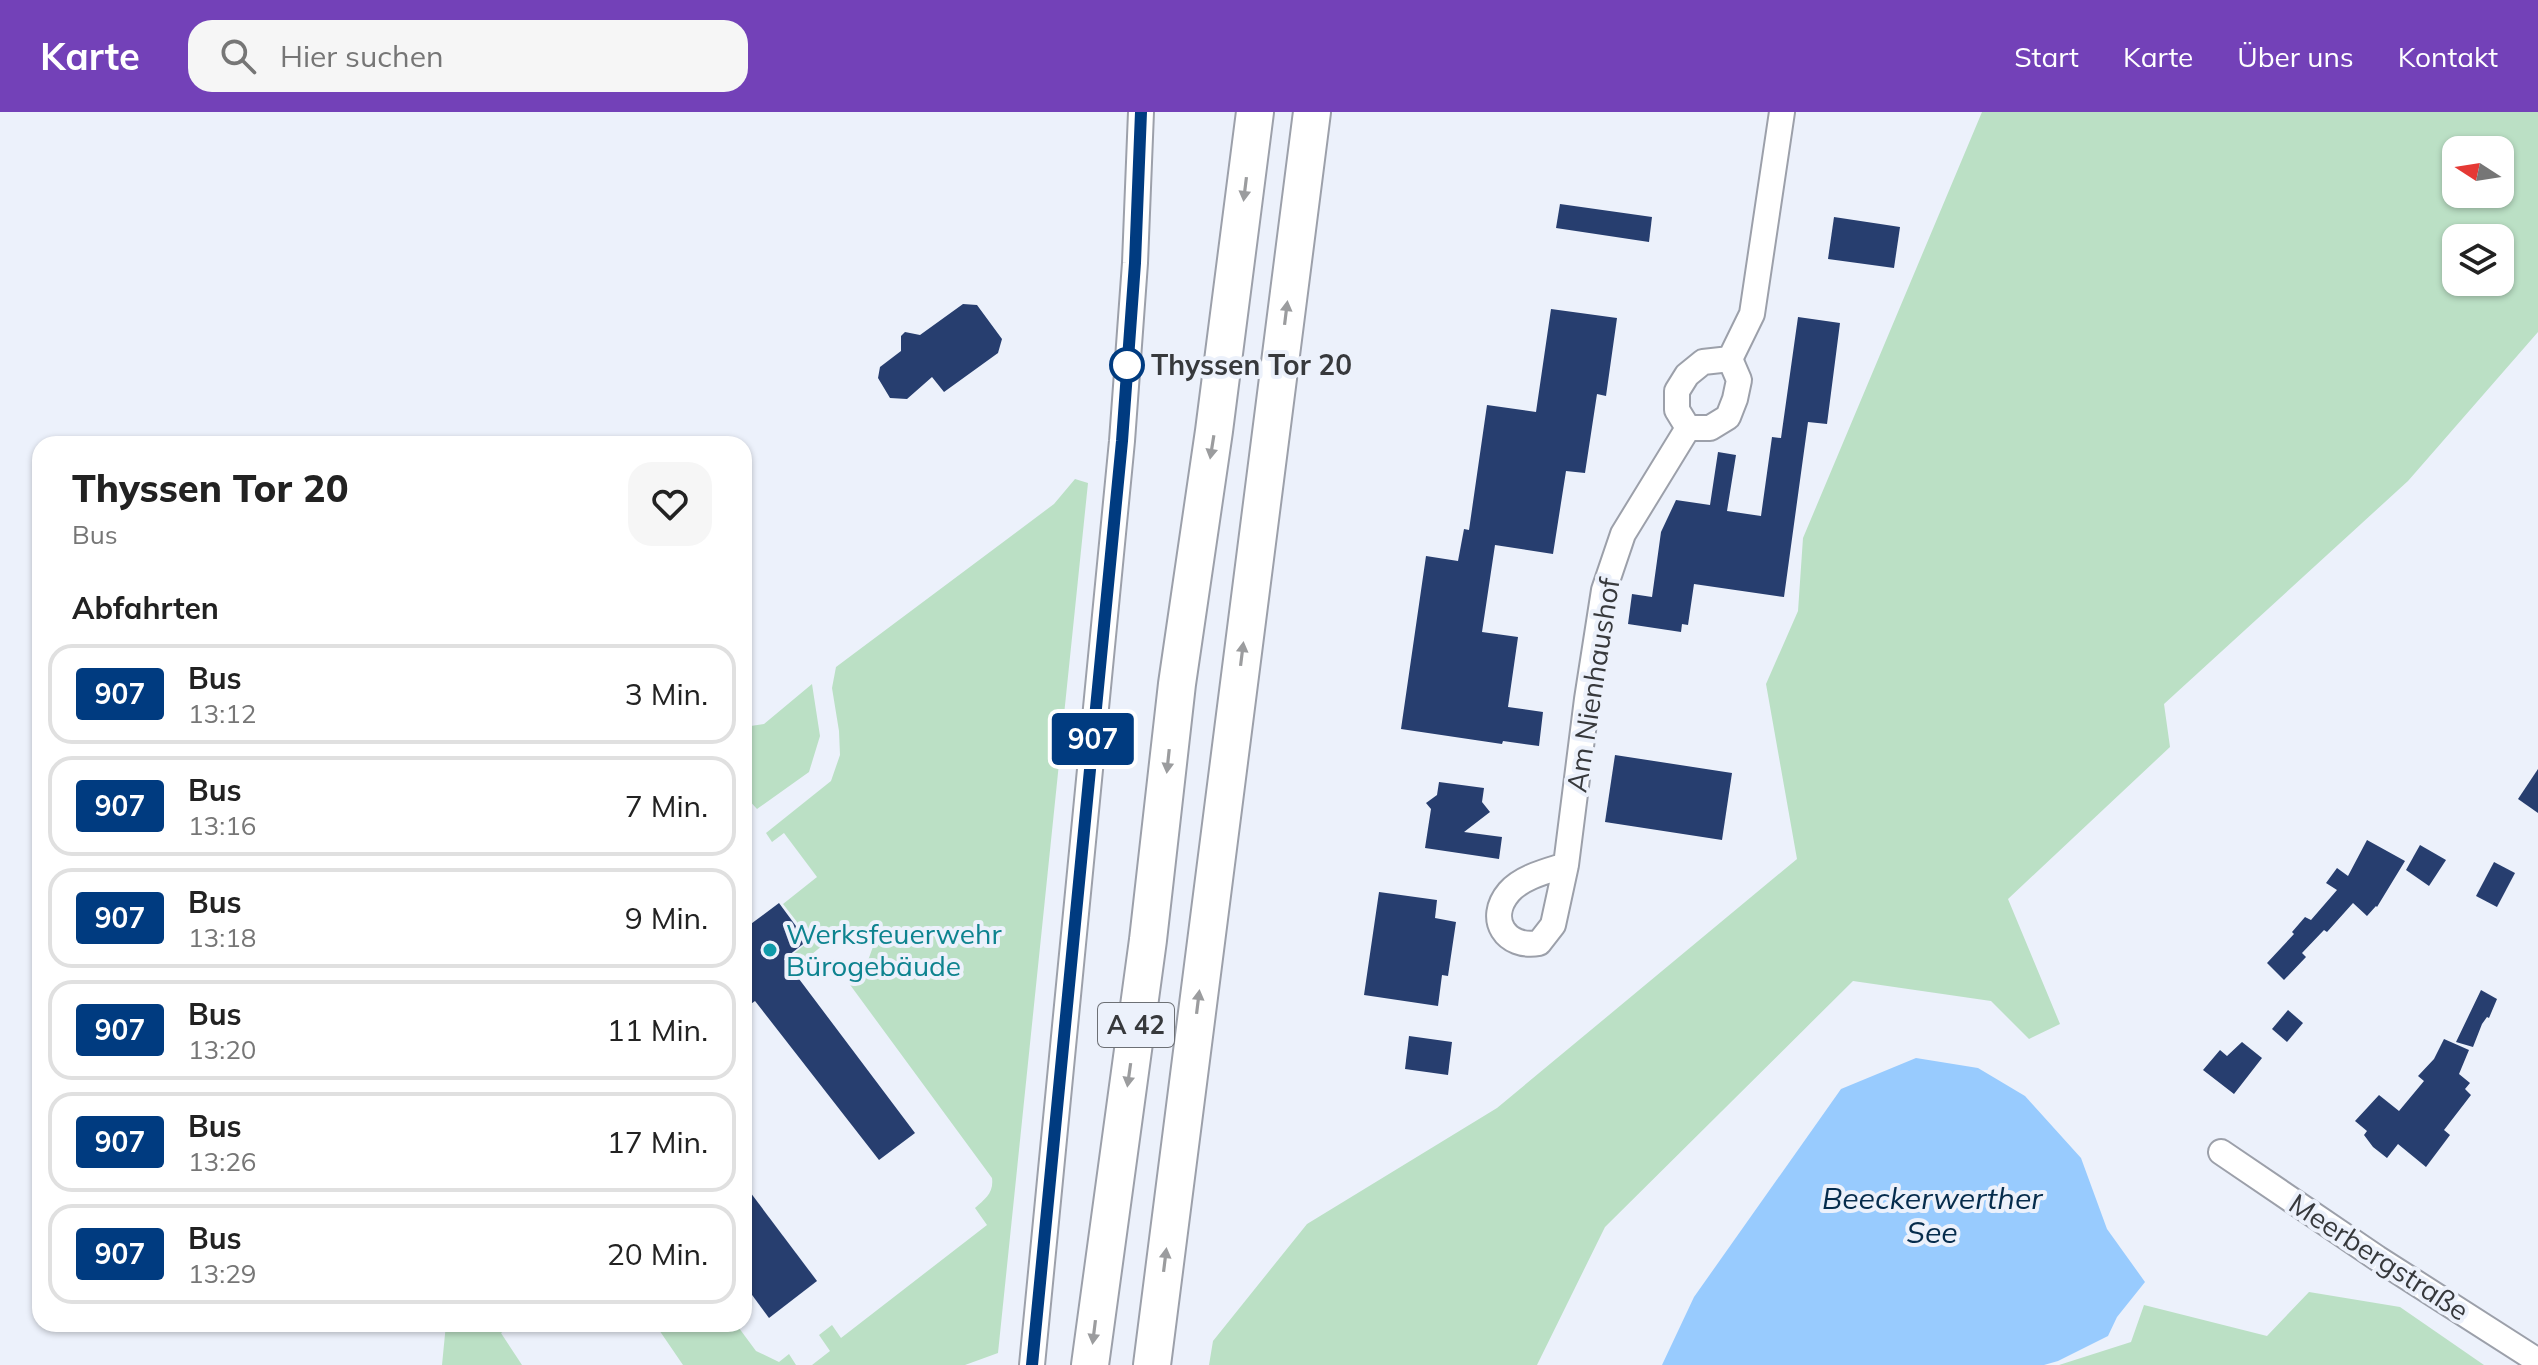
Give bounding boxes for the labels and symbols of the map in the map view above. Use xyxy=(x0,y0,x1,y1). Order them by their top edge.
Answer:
north arrow xyxy=(2442,136,2514,208)
one-way arrow xyxy=(1238,177,1251,202)
one-way arrow xyxy=(1280,300,1293,325)
place label: Thyssen Tor 20 xyxy=(1151,347,1352,382)
marker: Thyssen Tor 20 xyxy=(1110,348,1144,382)
one-way arrow xyxy=(1205,435,1218,460)
street label: Am Nienhaushof xyxy=(1558,575,1627,795)
one-way arrow xyxy=(1236,641,1249,666)
line badge: 907 xyxy=(1047,713,1139,765)
one-way arrow xyxy=(1161,749,1174,774)
place label: Werksfeuerwehr Bürogebäude xyxy=(786,916,1002,983)
marker: Werksfeuerwehr Bürogebäude xyxy=(761,941,779,959)
one-way arrow xyxy=(1192,989,1205,1014)
road number: A 42 xyxy=(1098,1003,1174,1047)
one-way arrow xyxy=(1122,1062,1135,1087)
water label: Beeckerwerther See xyxy=(1822,1179,2043,1251)
street label: Meerbergstraße xyxy=(2283,1186,2476,1328)
one-way arrow xyxy=(1159,1247,1172,1272)
one-way arrow xyxy=(1087,1320,1100,1345)

